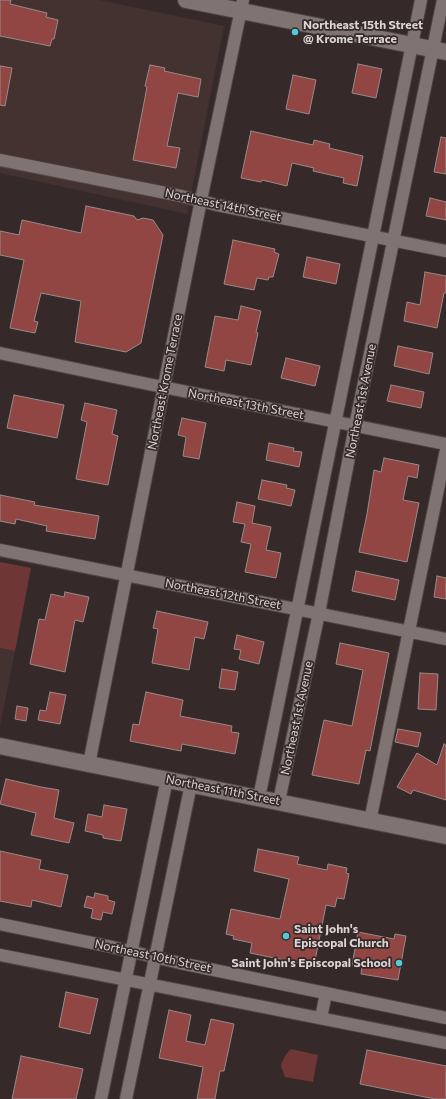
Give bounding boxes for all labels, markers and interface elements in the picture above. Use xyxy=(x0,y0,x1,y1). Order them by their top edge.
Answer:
place label: Northeast 15th Street @ Krome Terrace xyxy=(303,18,423,46)
marker: Northeast 15th Street @ Krome Terrace xyxy=(290,27,300,37)
street label: Northeast 14th Street xyxy=(164,186,282,224)
street label: Northeast Krome Terrace xyxy=(145,313,185,451)
street label: Northeast 1st Avenue xyxy=(343,343,379,459)
street label: Northeast 13th Street xyxy=(187,386,305,422)
street label: Northeast 12th Street xyxy=(164,576,282,612)
street label: Northeast 1st Avenue xyxy=(278,660,316,776)
street label: Northeast 11th Street xyxy=(165,772,281,808)
place label: Saint John's Episcopal Church xyxy=(294,922,389,950)
marker: Saint John's Episcopal Church xyxy=(281,931,291,941)
street label: Northeast 10th Street xyxy=(93,937,213,975)
place label: Saint John's Episcopal School xyxy=(232,956,391,970)
marker: Saint John's Episcopal School xyxy=(394,958,404,968)

